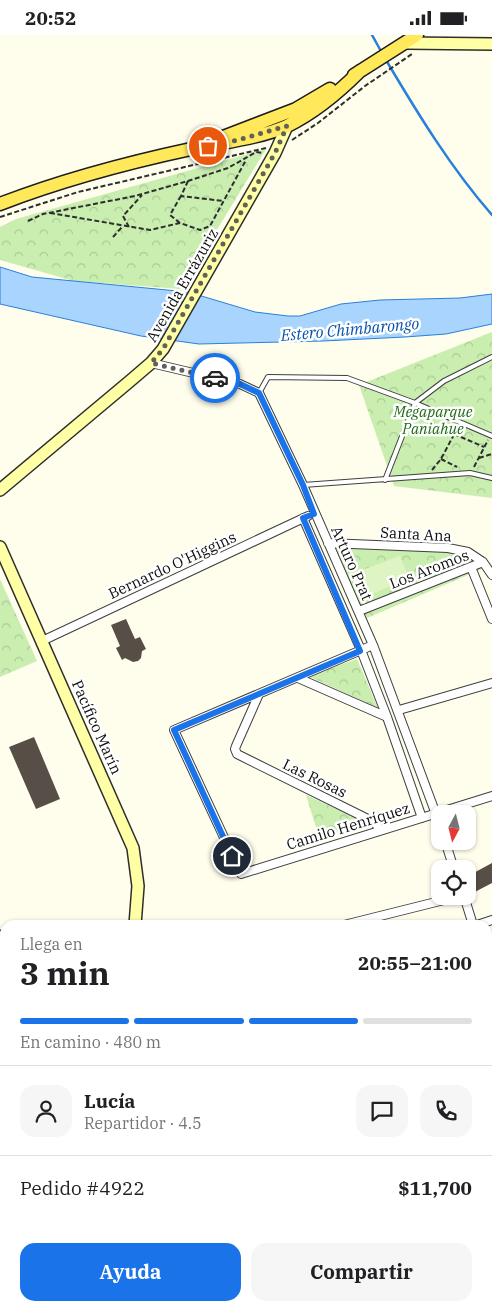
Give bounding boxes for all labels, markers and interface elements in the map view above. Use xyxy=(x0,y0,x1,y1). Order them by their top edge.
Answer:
text: 20:52 xyxy=(25,6,76,30)
pin xyxy=(187,125,229,167)
icon: bag xyxy=(194,132,222,160)
street label: Avenida Errázuriz xyxy=(142,225,222,345)
water label: Estero Chimbarongo xyxy=(279,313,420,345)
courier xyxy=(190,353,240,403)
icon: car xyxy=(201,364,229,392)
park label: Megaparque Paniahue xyxy=(392,402,473,438)
street label: Arturo Prat xyxy=(327,523,377,603)
street label: Santa Ana xyxy=(380,523,452,545)
street label: Bernardo O'Higgins xyxy=(105,527,239,603)
street label: Los Aromos xyxy=(387,545,471,593)
street label: Pacífico Marín xyxy=(68,677,126,777)
street label: Las Rosas xyxy=(280,754,350,802)
street label: Camilo Henríquez xyxy=(284,798,412,854)
north arrow xyxy=(431,805,476,850)
map controls xyxy=(431,805,476,905)
pin xyxy=(211,835,253,877)
icon: home xyxy=(218,842,246,870)
button: locate xyxy=(431,860,476,905)
text: Llega en xyxy=(20,934,83,954)
text: 20:55–21:00 xyxy=(358,951,472,975)
text: 3 min xyxy=(20,952,110,994)
text: En camino · 480 m xyxy=(20,1032,161,1052)
button: person xyxy=(20,1085,72,1137)
button: chat xyxy=(356,1085,408,1137)
button: phone xyxy=(420,1085,472,1137)
text: Lucía xyxy=(84,1089,135,1113)
text: Repartidor · 4.5 xyxy=(84,1113,202,1133)
text: Pedido #4922 xyxy=(20,1176,145,1200)
text: $11,700 xyxy=(398,1176,472,1200)
button: Ayuda xyxy=(20,1243,241,1301)
button: Compartir xyxy=(251,1243,472,1301)

